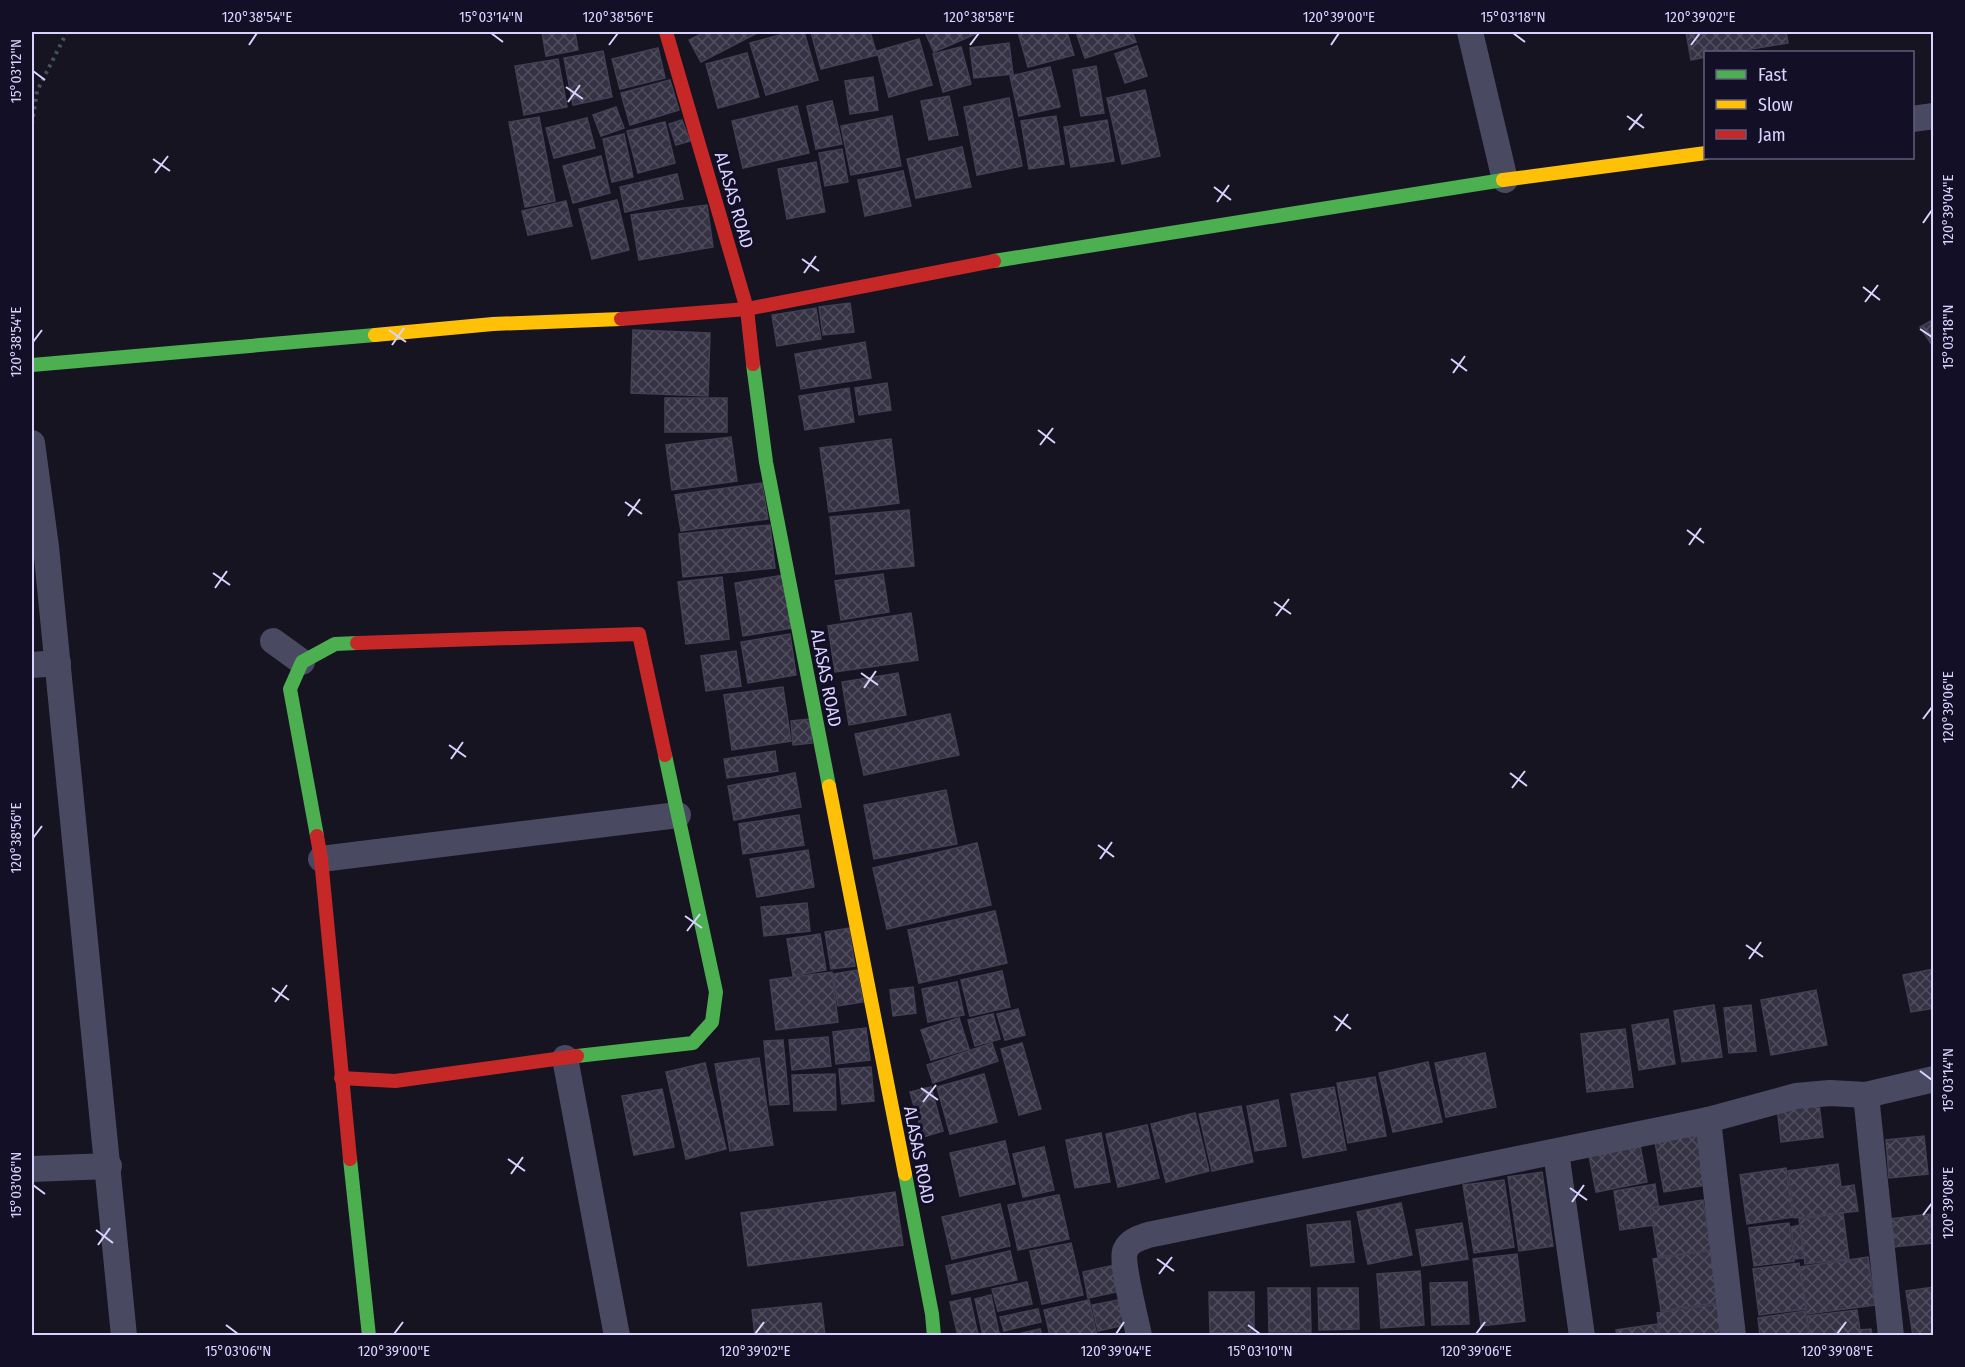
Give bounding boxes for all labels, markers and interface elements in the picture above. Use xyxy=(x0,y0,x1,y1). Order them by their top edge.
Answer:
text: 120°38'54"E xyxy=(222,8,292,26)
text: 15°03'14"N xyxy=(459,8,523,26)
text: 120°38'56"E xyxy=(582,8,654,26)
text: 120°38'58"E xyxy=(943,8,1015,26)
text: 120°39'00"E xyxy=(1303,8,1375,26)
text: 15°03'18"N xyxy=(1481,8,1545,26)
text: 120°39'02"E xyxy=(1664,8,1736,26)
text: 15°03'12"N xyxy=(7,39,25,103)
legend xyxy=(1704,51,1914,159)
text: Fast xyxy=(1758,64,1787,86)
text: Slow xyxy=(1758,94,1793,116)
text: Jam xyxy=(1758,124,1786,146)
street label: ALASAS ROAD xyxy=(710,149,758,251)
text: 120°39'04"E xyxy=(1939,174,1957,246)
text: 15°03'18"N xyxy=(1939,305,1957,369)
text: 120°38'54"E xyxy=(7,307,25,377)
street label: ALASAS ROAD xyxy=(806,627,846,729)
text: 120°39'06"E xyxy=(1939,671,1957,743)
text: 120°38'56"E xyxy=(7,802,25,874)
text: 15°03'14"N xyxy=(1939,1048,1957,1112)
street label: ALASAS ROAD xyxy=(899,1104,939,1206)
text: 15°03'06"N xyxy=(7,1152,25,1218)
text: 120°39'08"E xyxy=(1939,1167,1957,1239)
text: 15°03'06"N xyxy=(205,1342,271,1360)
text: 120°39'00"E xyxy=(358,1342,430,1360)
text: 120°39'02"E xyxy=(719,1342,791,1360)
text: 120°39'04"E xyxy=(1080,1342,1152,1360)
text: 15°03'10"N xyxy=(1227,1342,1293,1360)
text: 120°39'06"E xyxy=(1440,1342,1512,1360)
text: 120°39'08"E xyxy=(1801,1342,1873,1360)

